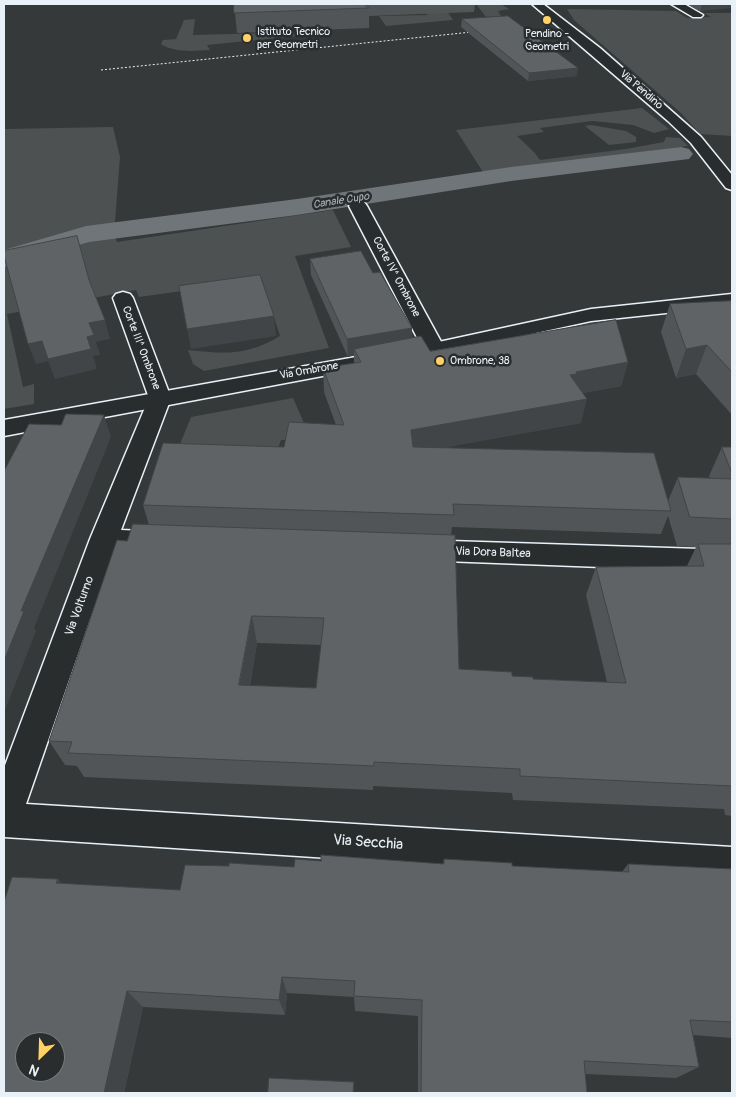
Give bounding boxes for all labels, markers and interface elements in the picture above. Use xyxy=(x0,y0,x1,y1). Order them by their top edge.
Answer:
marker: Pendino - Geometri xyxy=(541,14,553,26)
place label: Istituto Tecnico per Geometri xyxy=(257,25,330,51)
place label: Pendino - Geometri xyxy=(525,27,569,53)
marker: Istituto Tecnico per Geometri xyxy=(241,32,253,44)
street label: Via Pendino xyxy=(617,68,665,112)
water label: Canale Cupo xyxy=(312,190,370,212)
street label: Corte IV^ Ombrone xyxy=(369,235,423,319)
street label: Corte III^ Ombrone xyxy=(119,304,163,392)
place label: Ombrone, 38 xyxy=(450,354,510,368)
marker: Ombrone, 38 xyxy=(434,355,446,367)
street label: Via Ombrone xyxy=(279,359,339,383)
street label: Via Dora Baltea xyxy=(455,544,531,562)
street label: Via Volturno xyxy=(63,574,97,638)
street label: Via Secchia xyxy=(332,832,404,854)
north arrow xyxy=(15,1032,65,1082)
text: N xyxy=(26,1061,42,1080)

